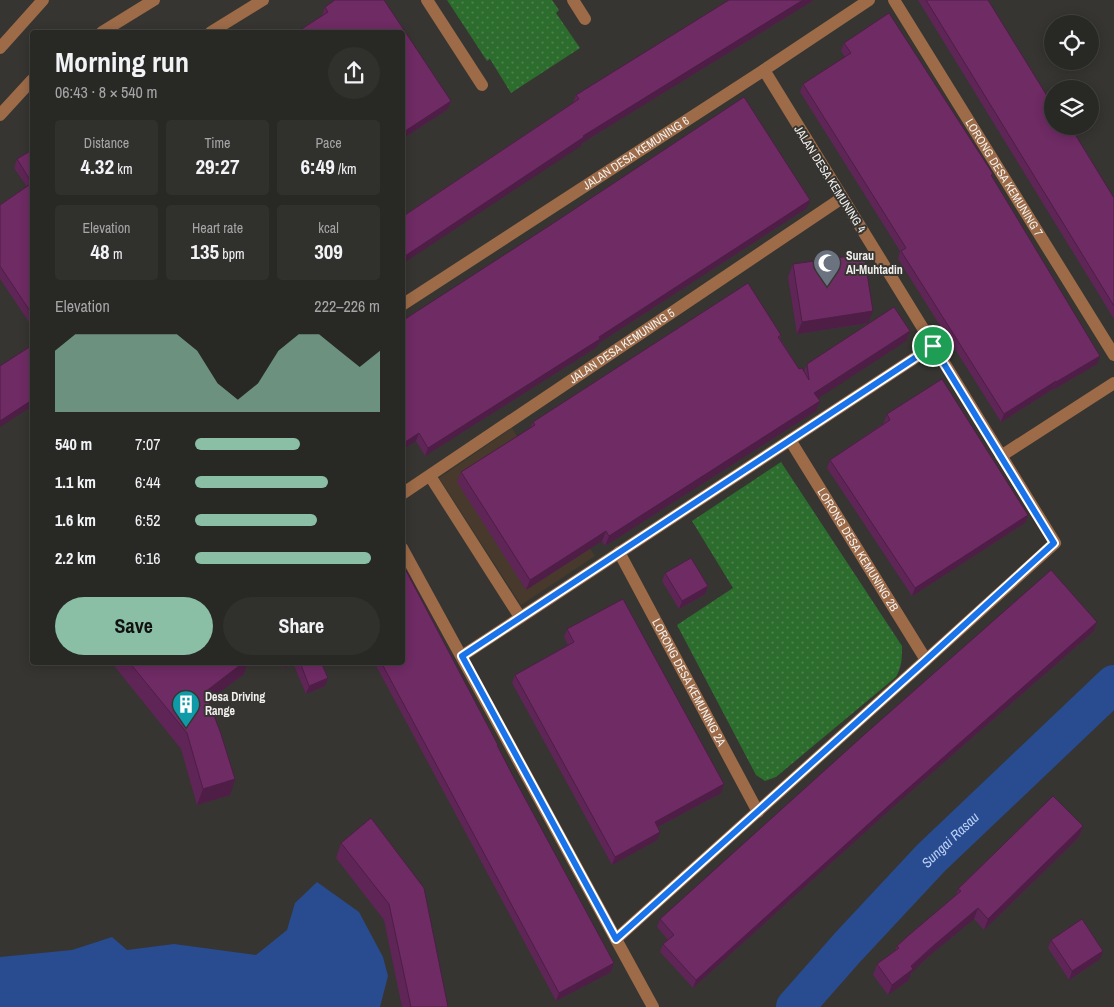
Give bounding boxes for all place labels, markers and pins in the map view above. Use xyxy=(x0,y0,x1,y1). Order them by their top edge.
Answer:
mosque icon: Surau Al-Muhtadin xyxy=(812,248,842,287)
place label: Surau Al-Muhtadin xyxy=(846,248,903,278)
pin xyxy=(912,325,954,367)
building icon: Desa Driving Range xyxy=(171,689,201,728)
place label: Desa Driving Range xyxy=(205,689,265,719)

